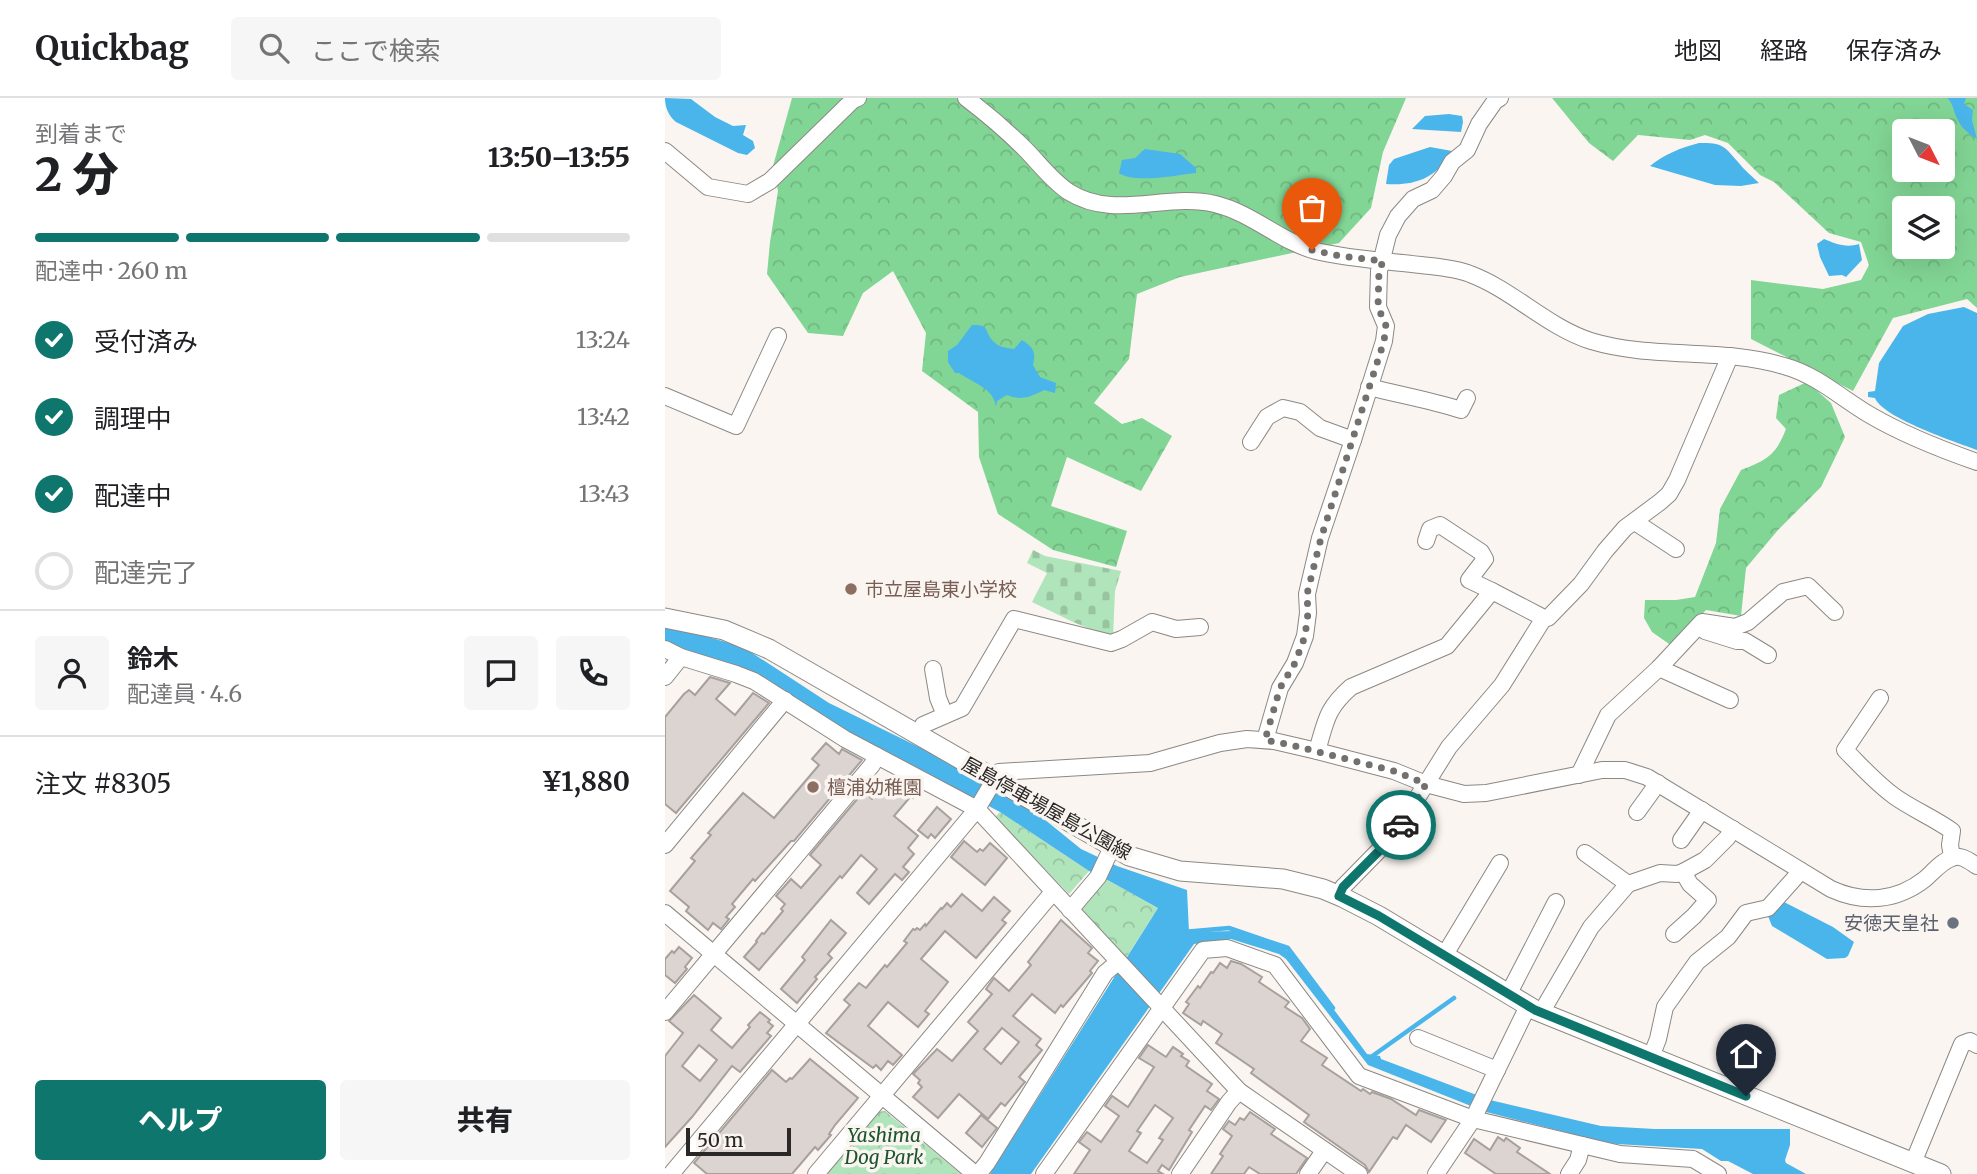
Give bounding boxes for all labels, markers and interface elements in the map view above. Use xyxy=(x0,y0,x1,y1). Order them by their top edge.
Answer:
search box xyxy=(231,17,721,80)
text: Quickbag xyxy=(35,28,189,69)
icon: search xyxy=(255,29,293,67)
text: ここで検索 xyxy=(311,34,441,67)
text: 地図 xyxy=(1674,35,1722,66)
text: 経路 xyxy=(1760,35,1808,66)
text: 保存済み xyxy=(1846,35,1942,66)
text: 到着まで xyxy=(35,119,127,148)
north arrow xyxy=(1892,119,1955,182)
map controls xyxy=(1892,119,1955,259)
text: 13:50–13:55 xyxy=(488,141,630,174)
text: 2 分 xyxy=(35,146,119,204)
pin xyxy=(1282,178,1342,250)
icon: bag xyxy=(1293,189,1331,227)
button: layers xyxy=(1892,196,1955,259)
text: 配達中 · 260 m xyxy=(35,256,188,285)
icon: check xyxy=(35,321,73,359)
text: 受付済み xyxy=(94,325,198,358)
text: 13:24 xyxy=(576,325,630,354)
icon: check xyxy=(35,398,73,436)
text: 調理中 xyxy=(94,402,172,435)
text: 13:42 xyxy=(577,402,630,431)
icon: check xyxy=(35,475,73,513)
text: 配達中 xyxy=(94,479,172,512)
text: 13:43 xyxy=(578,479,630,508)
text: 配達完了 xyxy=(94,556,198,589)
place label: 市立屋島東小学校 xyxy=(865,577,1017,601)
marker: 市立屋島東小学校 xyxy=(843,581,859,597)
button: person xyxy=(35,636,109,710)
button: chat xyxy=(464,636,538,710)
button: phone xyxy=(556,636,630,710)
text: 鈴木 xyxy=(127,642,179,675)
text: 配達員 · 4.6 xyxy=(127,679,242,708)
street label: 屋島停車場屋島公園線 xyxy=(958,751,1136,865)
text: ¥1,880 xyxy=(541,765,630,798)
text: 注文 #8305 xyxy=(35,767,172,800)
place label: 檀浦幼稚園 xyxy=(827,775,922,799)
marker: 檀浦幼稚園 xyxy=(805,779,821,795)
courier xyxy=(1366,790,1436,860)
icon: car xyxy=(1382,806,1420,844)
place label: 安徳天皇社 xyxy=(1844,911,1939,935)
marker: 安徳天皇社 xyxy=(1945,915,1961,931)
pin xyxy=(1716,1024,1776,1096)
icon: home xyxy=(1727,1035,1765,1073)
button: ヘルプ xyxy=(35,1080,326,1160)
button: 共有 xyxy=(340,1080,630,1160)
park label: Yashima Dog Park xyxy=(844,1123,924,1169)
scale bar xyxy=(686,1125,791,1157)
text: 50 m xyxy=(697,1128,743,1152)

